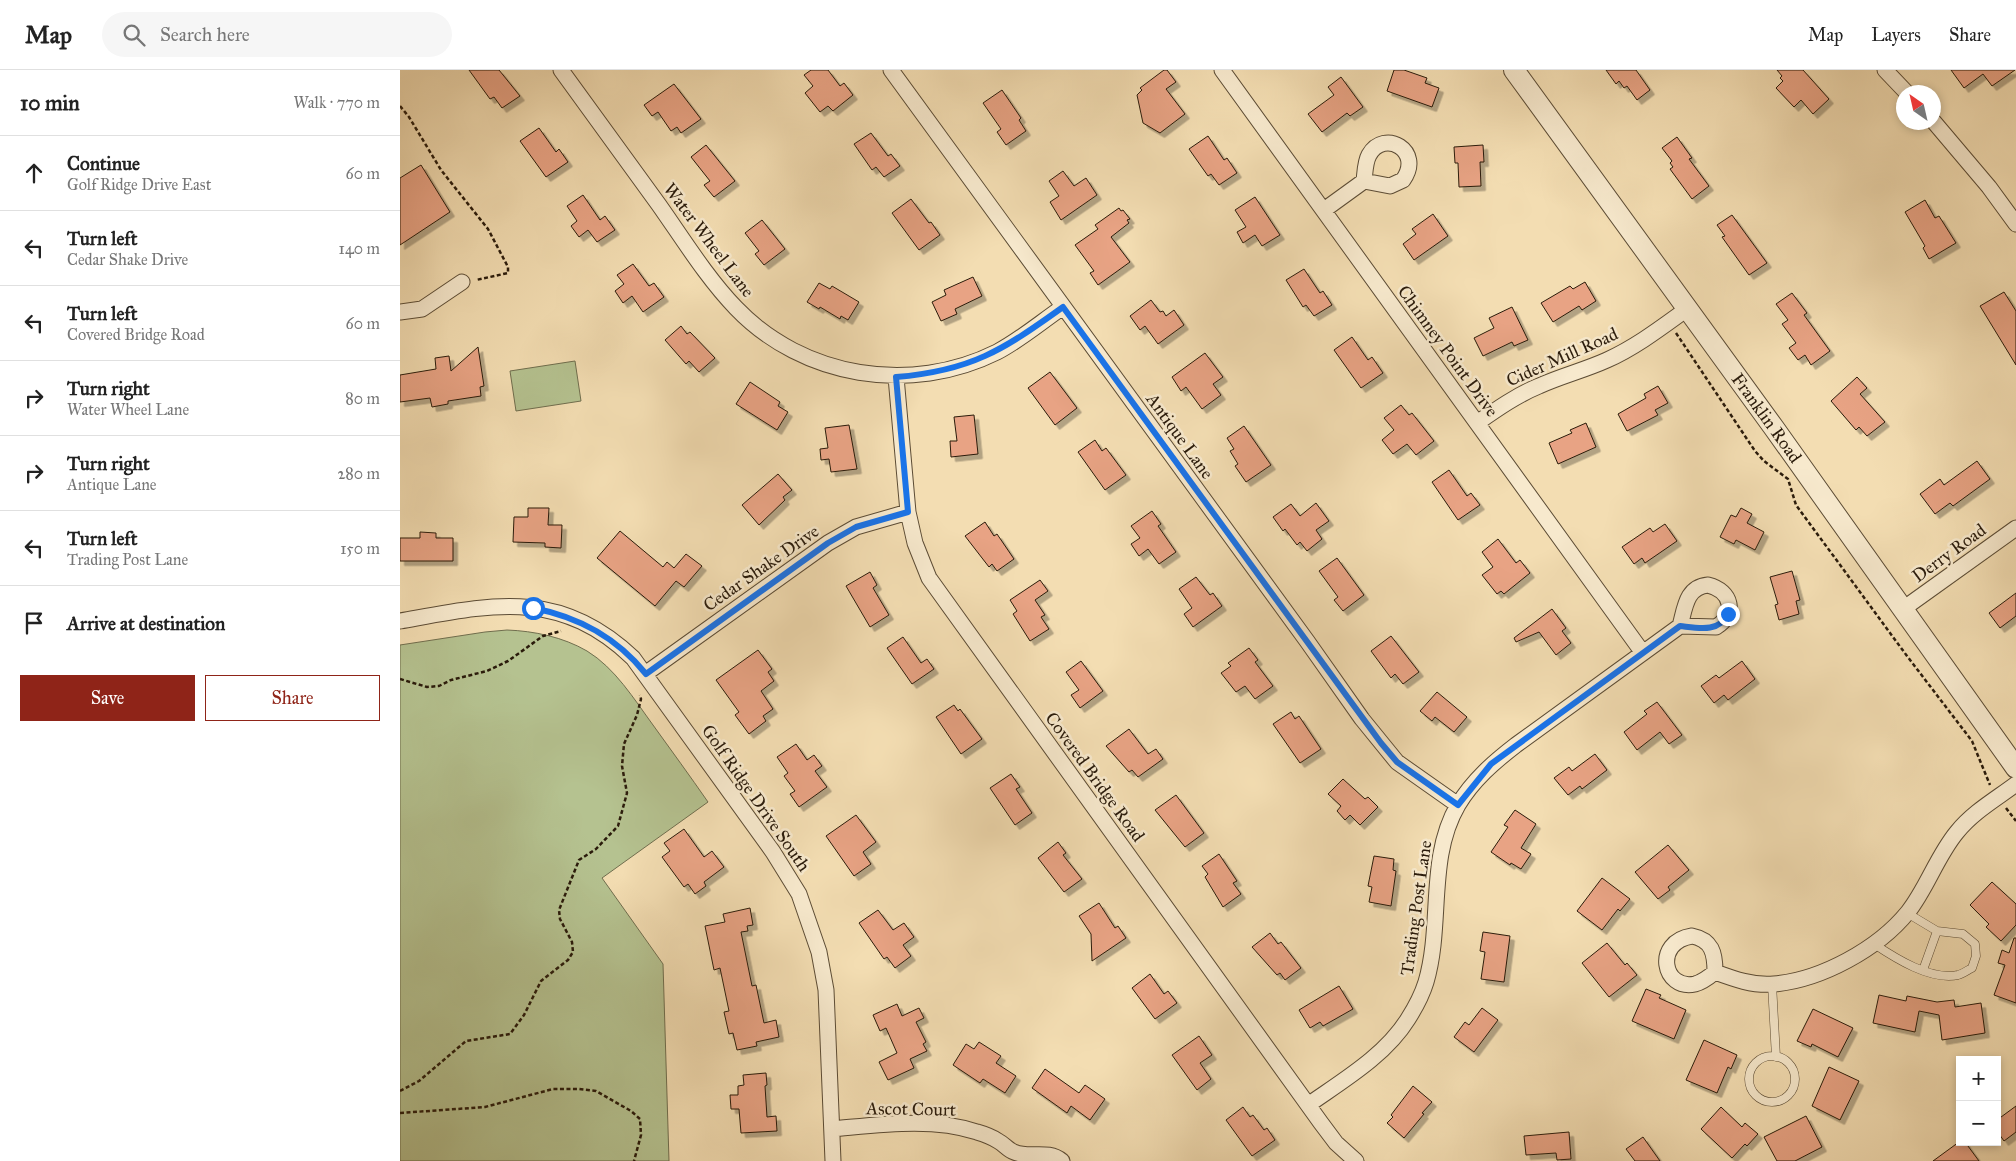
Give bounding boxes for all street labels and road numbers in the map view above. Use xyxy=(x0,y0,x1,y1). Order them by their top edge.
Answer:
street label: Water Wheel Lane xyxy=(659,179,759,301)
street label: Chimney Point Drive xyxy=(1393,281,1503,421)
street label: Cider Mill Road xyxy=(1503,323,1621,391)
street label: Franklin Road xyxy=(1727,369,1806,467)
street label: Antique Lane xyxy=(1140,388,1218,484)
street label: Derry Road xyxy=(1908,519,1990,587)
street label: Cedar Shake Drive xyxy=(699,520,823,616)
street label: Covered Bridge Road xyxy=(1040,708,1149,847)
street label: Golf Ridge Drive South xyxy=(696,720,815,876)
street label: Trading Post Lane xyxy=(1396,839,1437,977)
street label: Ascot Court xyxy=(865,1097,957,1121)

